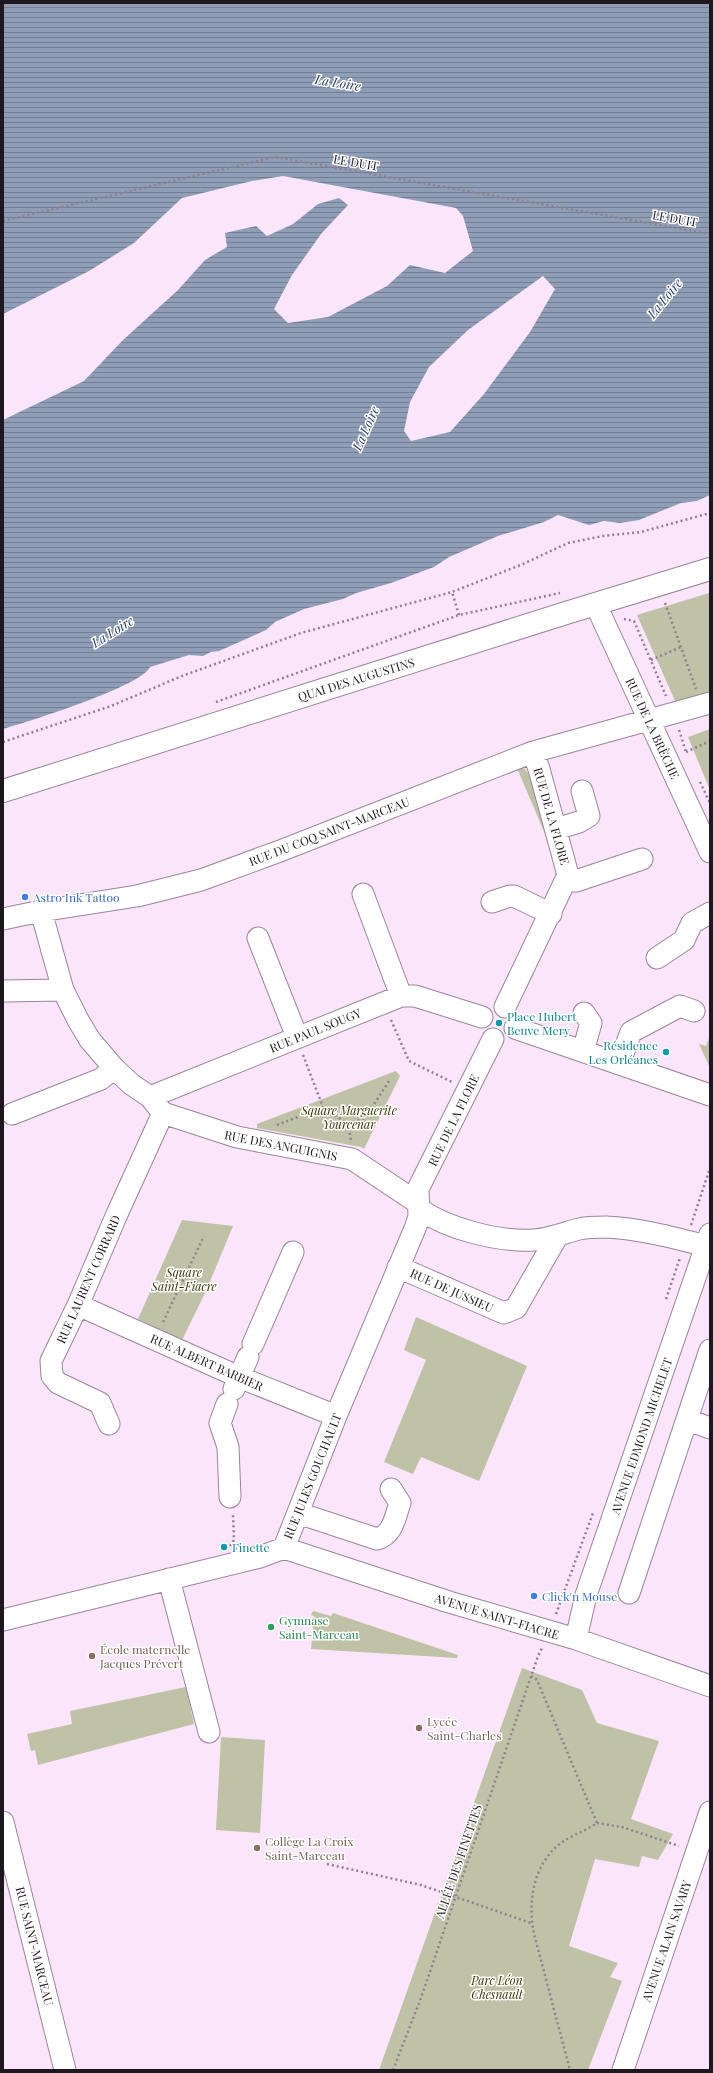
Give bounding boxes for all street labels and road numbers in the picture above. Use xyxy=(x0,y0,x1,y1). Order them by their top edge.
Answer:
street label: LE DUIT xyxy=(332,150,380,174)
street label: LE DUIT xyxy=(651,206,699,230)
street label: QUAI DES AUGUSTINS xyxy=(296,654,416,704)
street label: RUE DE LA BRÈCHE xyxy=(623,675,683,781)
street label: RUE DE LA FLORE xyxy=(530,766,574,866)
street label: RUE DU COQ SAINT-MARCEAU xyxy=(246,793,412,869)
street label: RUE PAUL SOUGY xyxy=(267,1004,364,1056)
street label: RUE DE LA FLORE xyxy=(424,1071,482,1169)
street label: RUE DES ANGUIGNIS xyxy=(223,1126,339,1164)
street label: RUE LAURENT CORRARD xyxy=(52,1212,124,1346)
street label: RUE DE JUSSIEU xyxy=(408,1264,496,1316)
street label: RUE ALBERT BARBIER xyxy=(148,1330,266,1394)
street label: AVENUE EDMOND MICHELET xyxy=(606,1355,676,1517)
street label: RUE JULES GOUCHAULT xyxy=(279,1410,345,1541)
street label: AVENUE SAINT-FIACRE xyxy=(432,1589,561,1643)
street label: ALLÉE DES FINETTES xyxy=(431,1802,485,1921)
street label: AVENUE ALAIN SAVARY xyxy=(637,1877,695,2005)
street label: RUE SAINT-MARCEAU xyxy=(12,1885,58,2007)

